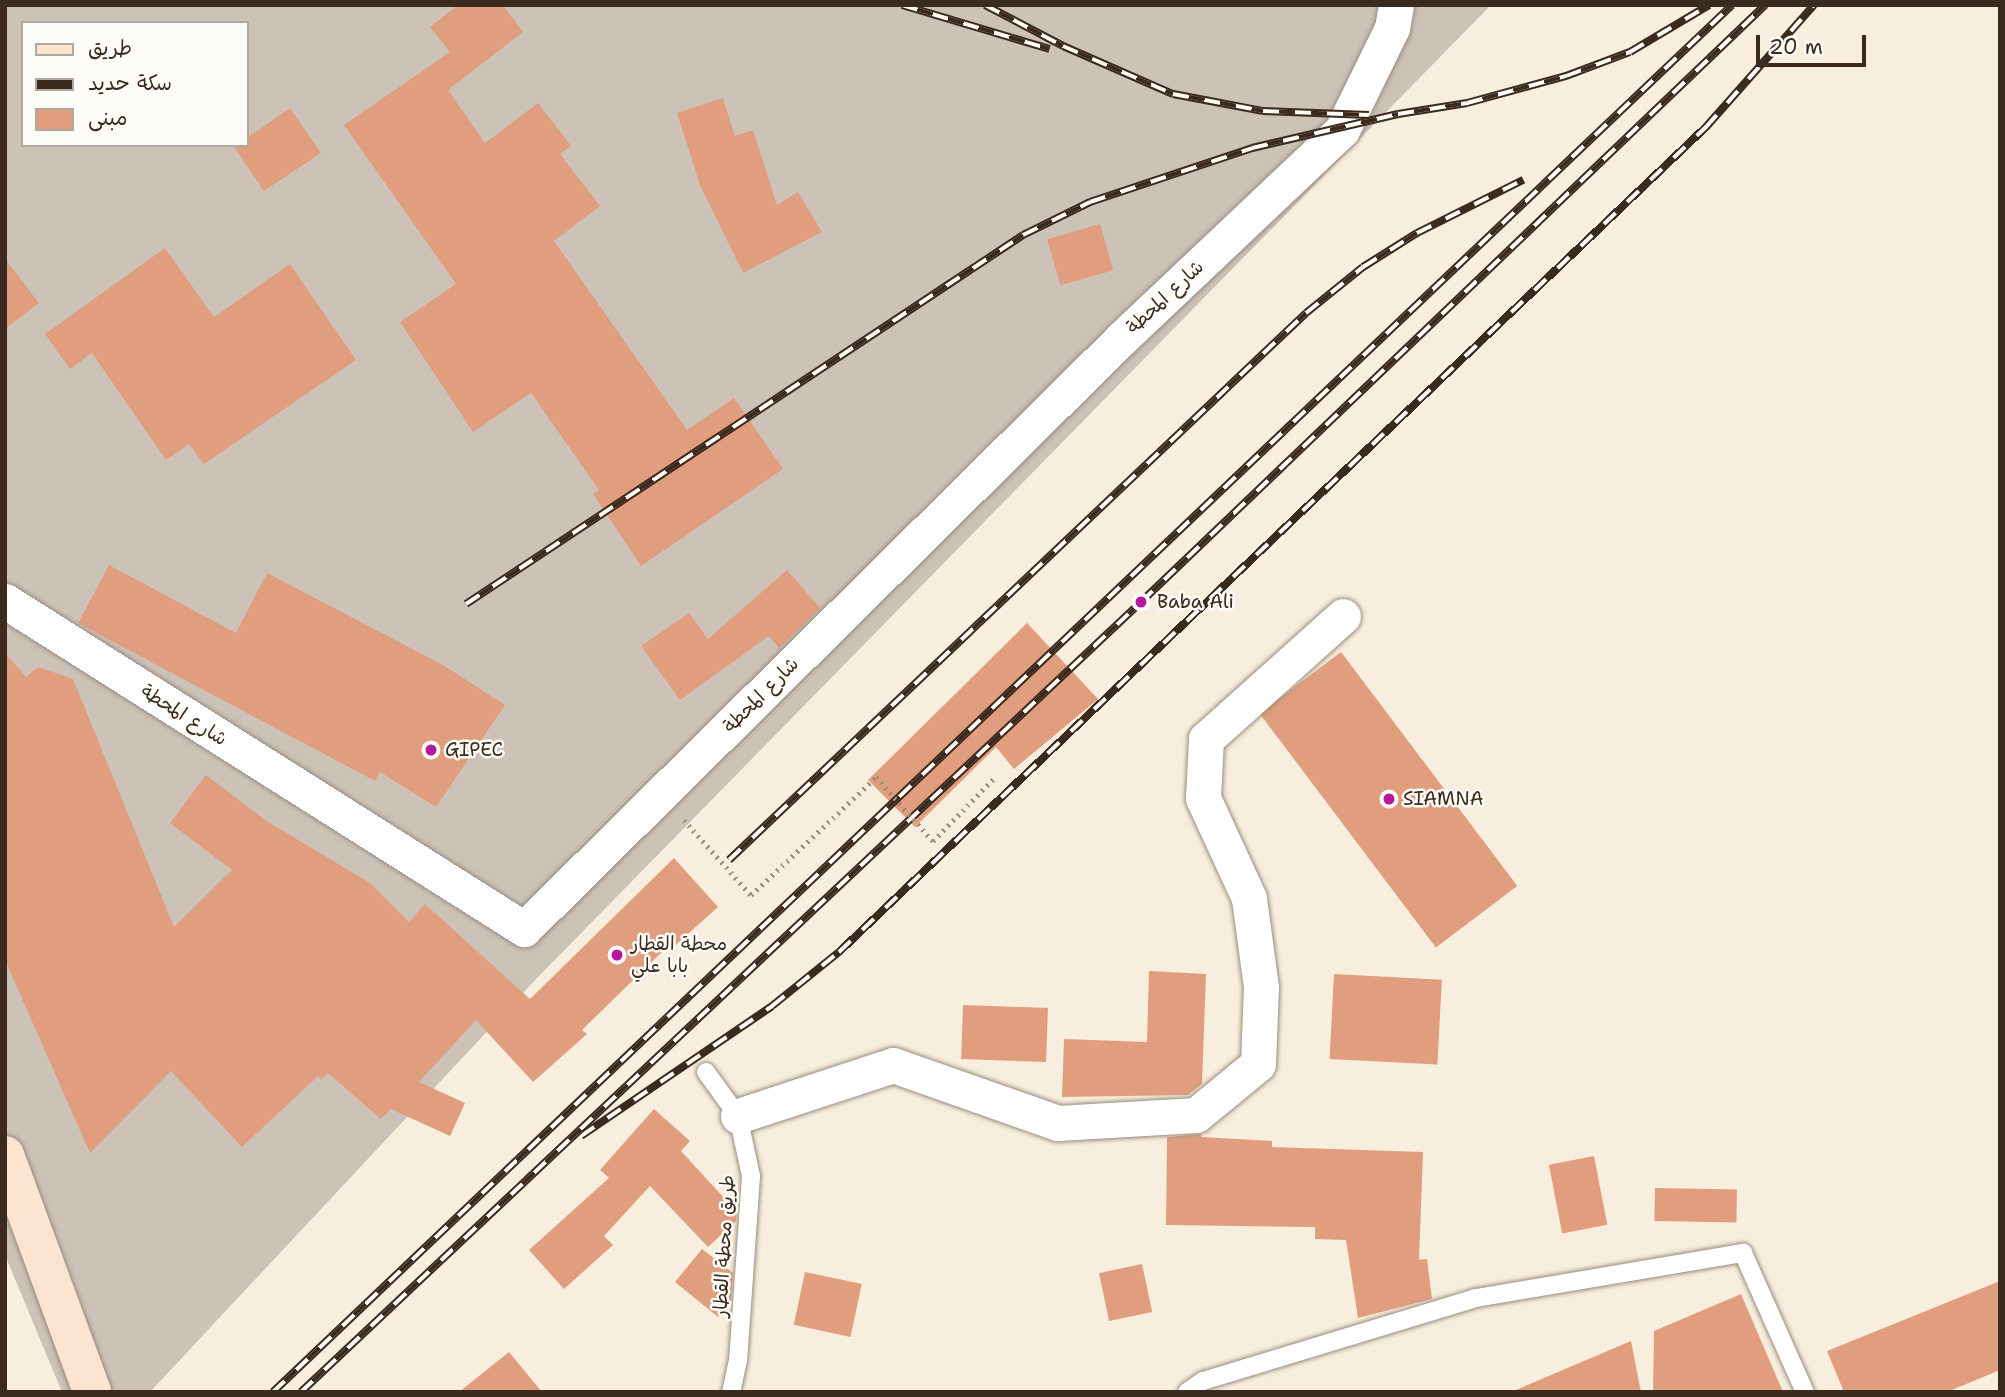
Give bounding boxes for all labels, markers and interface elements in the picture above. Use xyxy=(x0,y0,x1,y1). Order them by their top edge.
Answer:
legend xyxy=(21,21,248,147)
scale bar xyxy=(1760,21,1870,65)
text: 20 m xyxy=(1769,33,1823,61)
text: طريق xyxy=(88,34,132,62)
text: سكة حديد xyxy=(88,69,172,97)
text: مبنى xyxy=(88,104,127,132)
street label: شارع المحطة xyxy=(1122,255,1208,339)
place label: Baba Ali xyxy=(1157,591,1234,613)
marker: Baba Ali xyxy=(1131,592,1151,612)
street label: شارع المحطة xyxy=(718,652,804,738)
street label: شارع المحطة xyxy=(137,680,231,750)
place label: GIPEC xyxy=(445,739,503,761)
marker: GIPEC xyxy=(423,742,439,758)
place label: SIAMNA xyxy=(1403,788,1484,810)
marker: SIAMNA xyxy=(1381,791,1397,807)
place label: محطة القطار بابا علي xyxy=(631,933,727,977)
marker: محطة القطار بابا علي xyxy=(609,947,625,963)
street label: طريق محطة القطار xyxy=(709,1174,739,1318)

